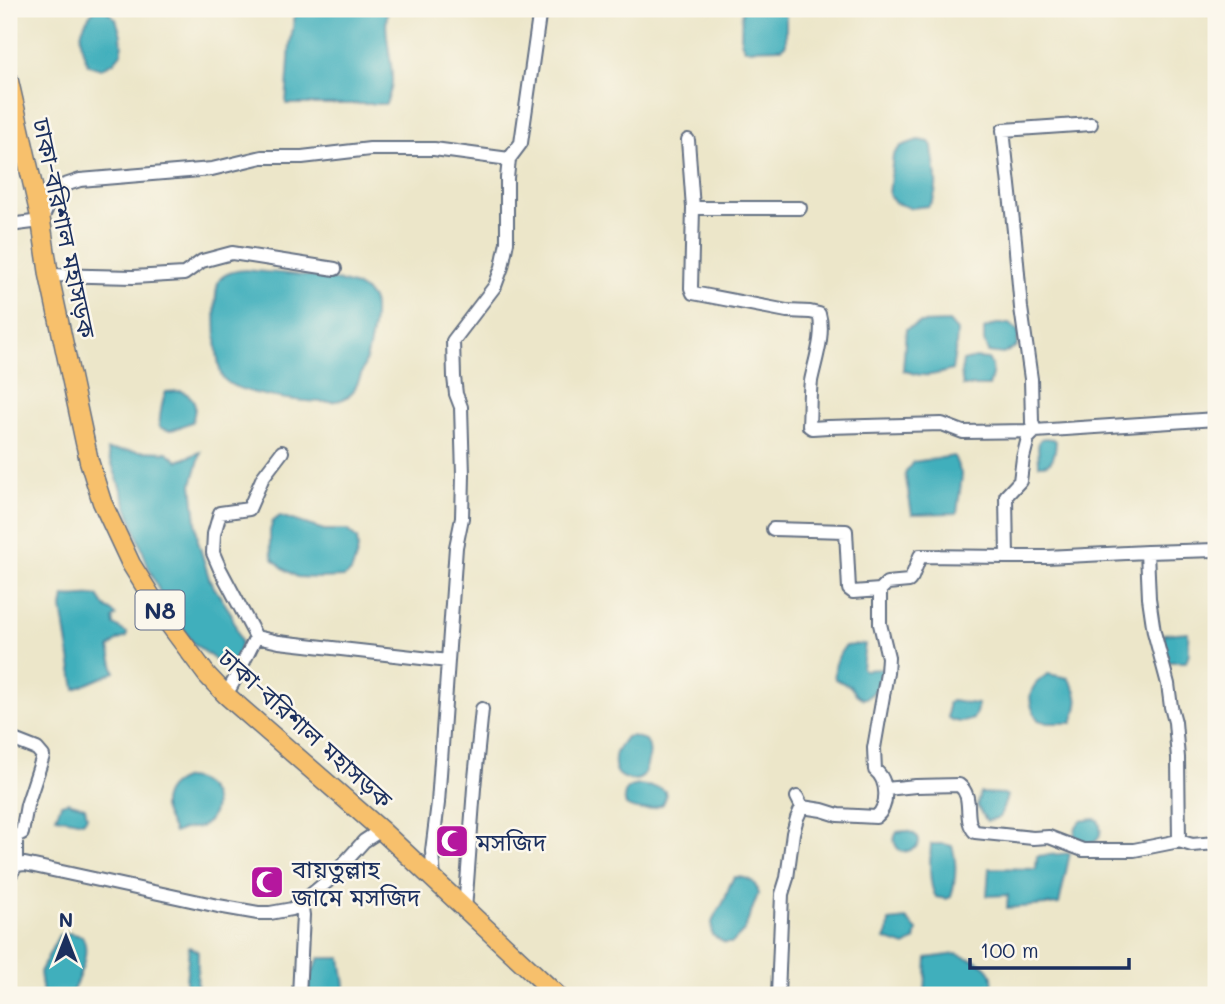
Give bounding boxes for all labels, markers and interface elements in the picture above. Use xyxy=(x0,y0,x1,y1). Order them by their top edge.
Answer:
street label: ঢাকা-বরিশাল মহাসড়ক xyxy=(26,114,104,341)
road number: N8 xyxy=(136,590,184,630)
street label: ঢাকা-বরিশাল মহাসড়ক xyxy=(212,641,400,815)
mosque icon: মসজিদ xyxy=(433,822,471,860)
place label: মসজিদ xyxy=(475,826,547,857)
place label: বায়তুল্লাহ জামে মসজিদ xyxy=(291,853,421,912)
mosque icon: বায়তুল্লাহ জামে মসজিদ xyxy=(248,863,286,901)
north arrow xyxy=(32,902,102,972)
text: N xyxy=(59,907,73,932)
scale bar xyxy=(970,927,1129,971)
text: 100 m xyxy=(980,936,1039,963)

